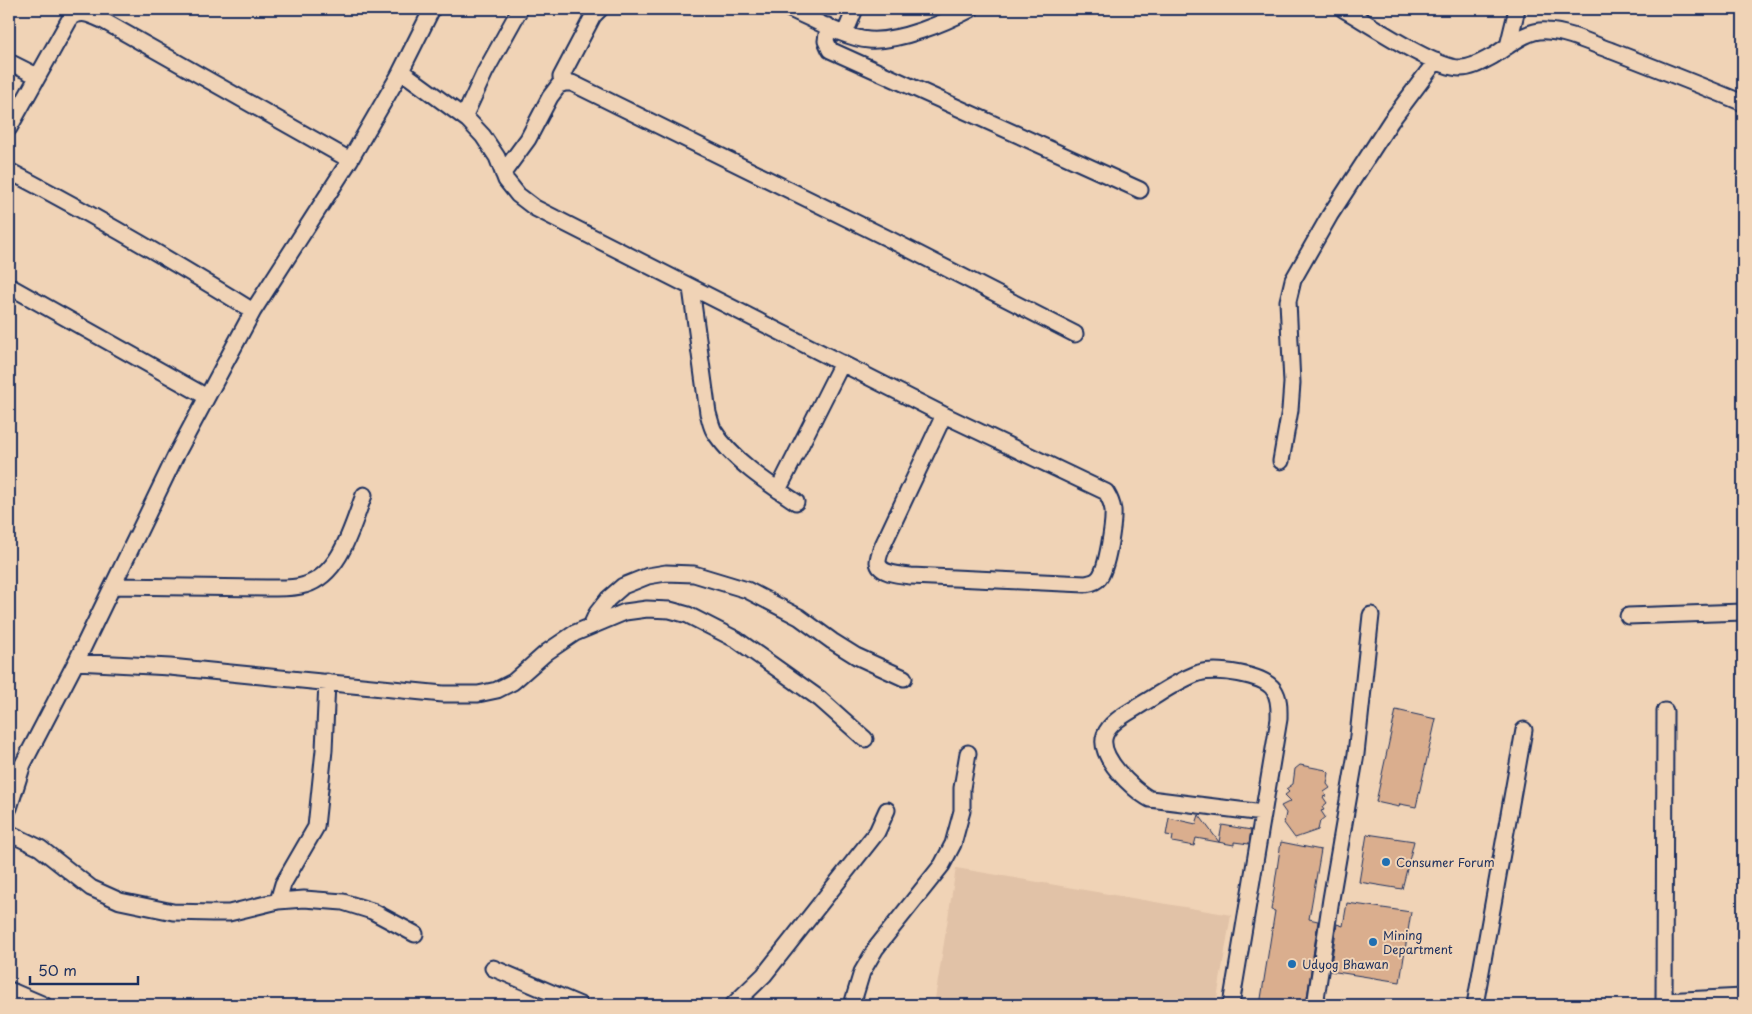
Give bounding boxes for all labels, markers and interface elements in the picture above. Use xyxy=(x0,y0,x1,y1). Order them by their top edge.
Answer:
place label: Consumer Forum xyxy=(1396,853,1495,871)
marker: Consumer Forum xyxy=(1380,856,1392,868)
place label: Mining Department xyxy=(1383,926,1453,958)
marker: Mining Department xyxy=(1367,936,1379,948)
scale bar xyxy=(30,954,138,986)
place label: Udyog Bhawan xyxy=(1302,955,1389,973)
text: 50 m xyxy=(38,958,77,981)
marker: Udyog Bhawan xyxy=(1286,958,1298,970)

